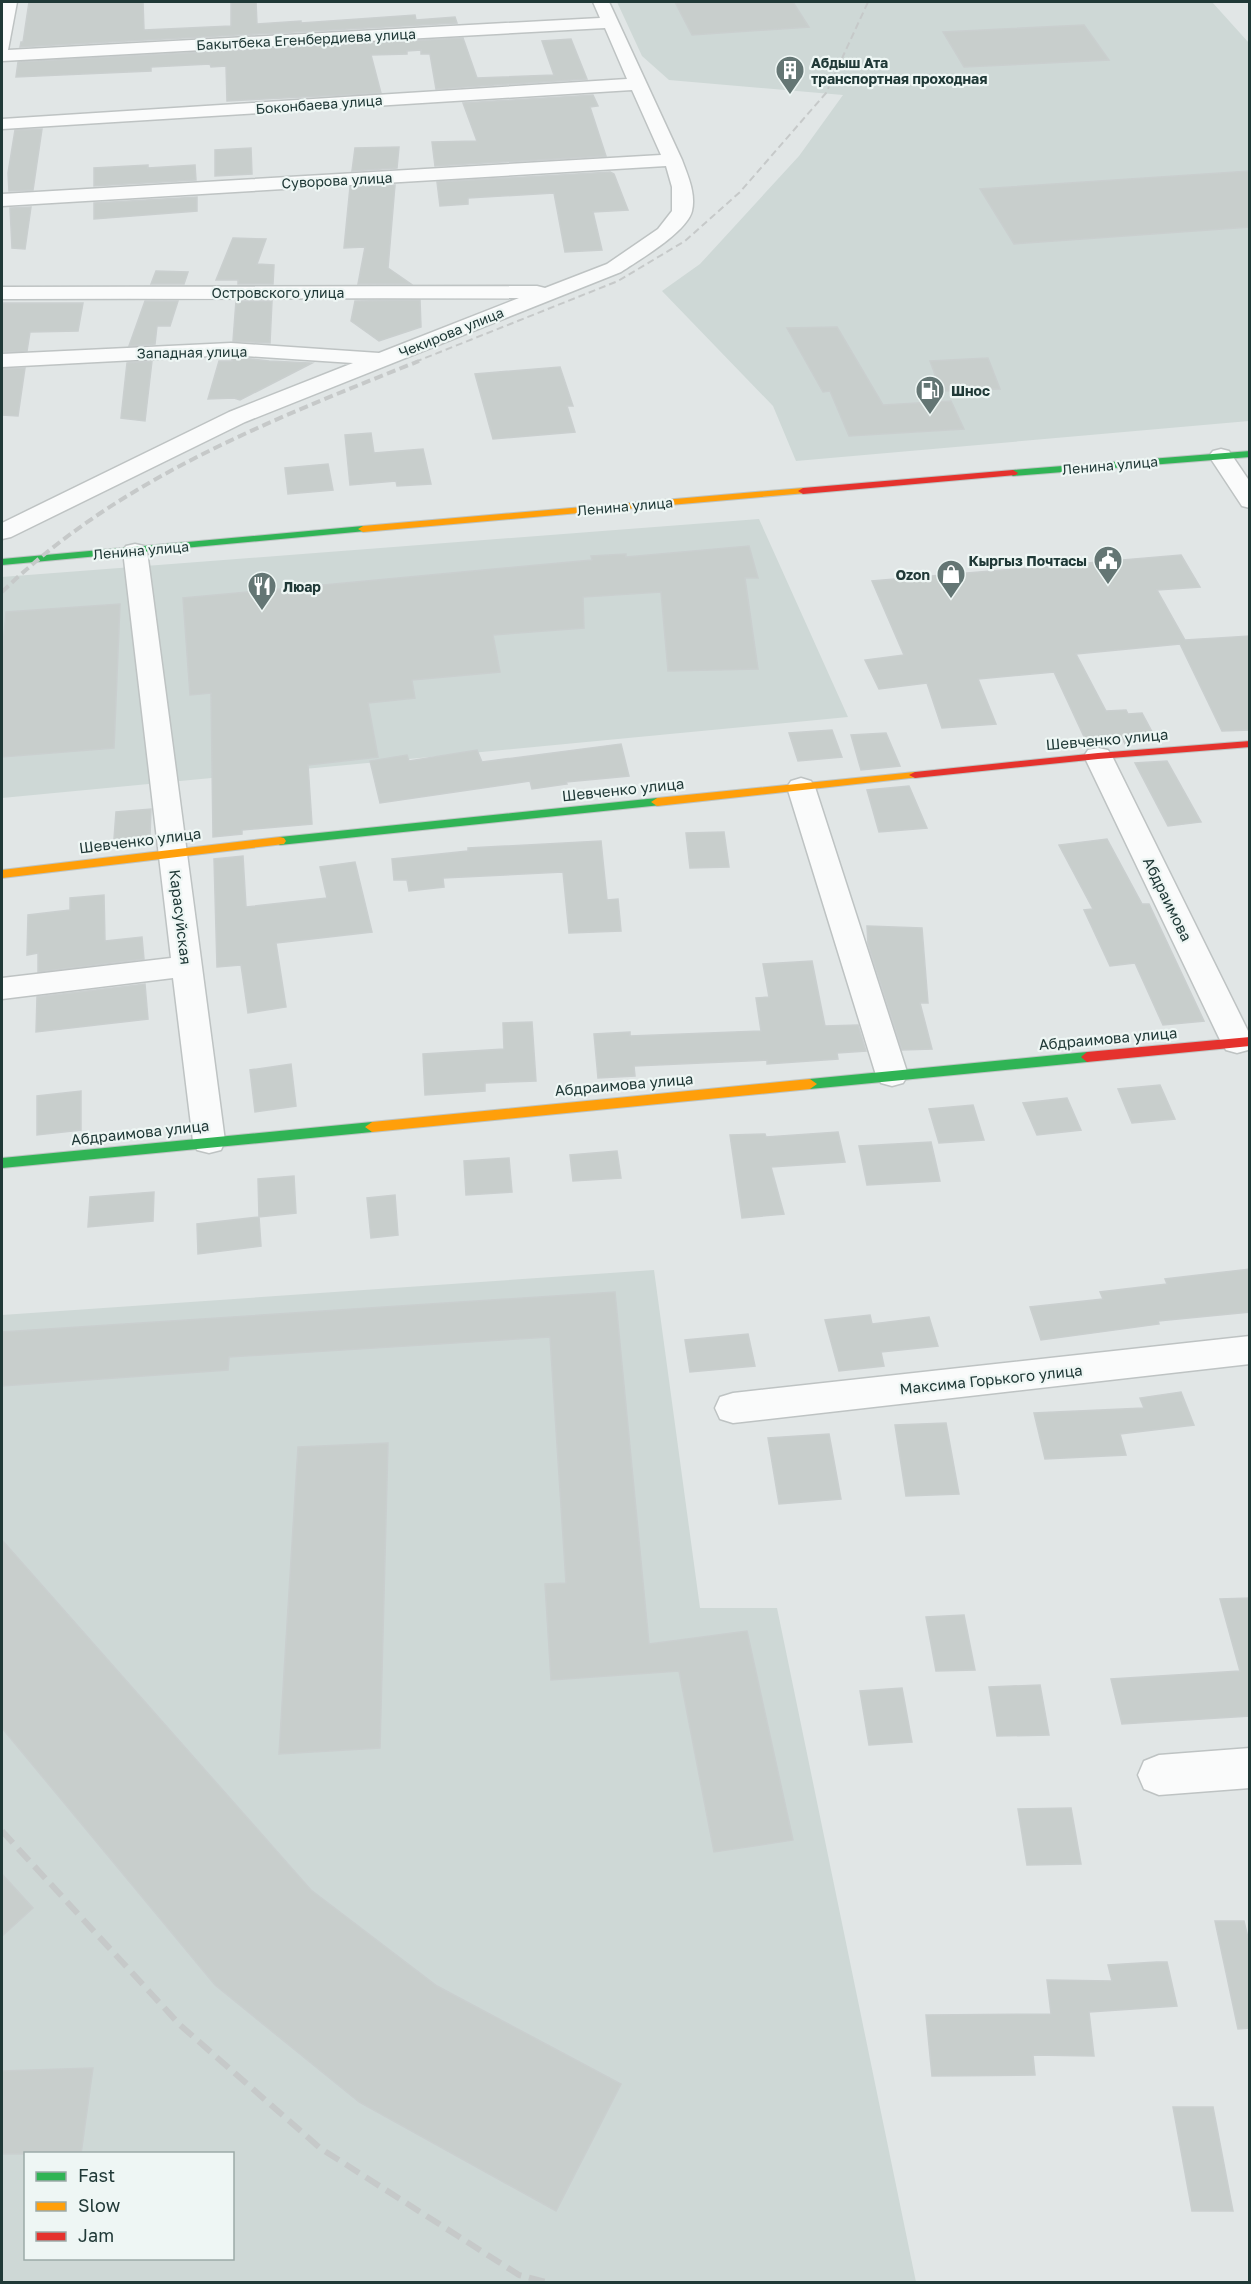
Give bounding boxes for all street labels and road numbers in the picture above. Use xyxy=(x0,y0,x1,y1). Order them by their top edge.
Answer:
street label: Бакытбека Егенбердиева улица xyxy=(196,25,416,53)
street label: Боконбаева улица xyxy=(255,91,383,117)
street label: Суворова улица xyxy=(281,169,393,191)
street label: Островского улица xyxy=(212,284,344,301)
street label: Чекирова улица xyxy=(396,303,506,361)
street label: Западная улица xyxy=(137,343,247,361)
street label: Ленина улица xyxy=(1061,452,1159,478)
street label: Ленина улица xyxy=(576,493,674,519)
street label: Ленина улица xyxy=(92,537,190,563)
street label: Шевченко улица xyxy=(1045,725,1169,753)
street label: Шевченко улица xyxy=(561,774,685,804)
street label: Шевченко улица xyxy=(78,824,202,856)
street label: Абдраимова xyxy=(1140,854,1196,944)
street label: Карасуйская xyxy=(166,868,196,966)
street label: Абдраимова улица xyxy=(1038,1023,1178,1053)
street label: Абдраимова улица xyxy=(554,1069,694,1099)
street label: Абдраимова улица xyxy=(70,1116,210,1148)
street label: Максима Горького улица xyxy=(899,1360,1083,1398)

